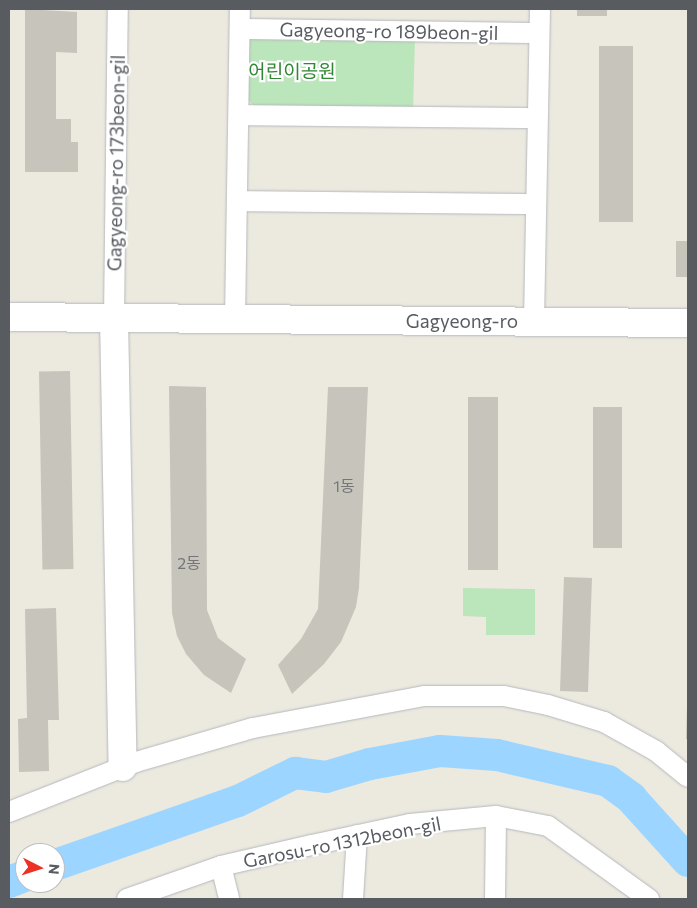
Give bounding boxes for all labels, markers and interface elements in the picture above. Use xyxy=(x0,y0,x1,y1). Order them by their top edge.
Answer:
street label: Gagyeong-ro 189beon-gil xyxy=(279,18,499,44)
street label: Gagyeong-ro 173beon-gil xyxy=(103,55,129,271)
park label: 어린이공원 xyxy=(248,60,336,82)
street label: Gagyeong-ro xyxy=(406,310,518,332)
house number: 1동 xyxy=(333,476,355,496)
house number: 2동 xyxy=(177,553,201,573)
street label: Garosu-ro 1312beon-gil xyxy=(241,812,443,872)
north arrow xyxy=(15,843,65,893)
text: N xyxy=(46,863,63,875)

